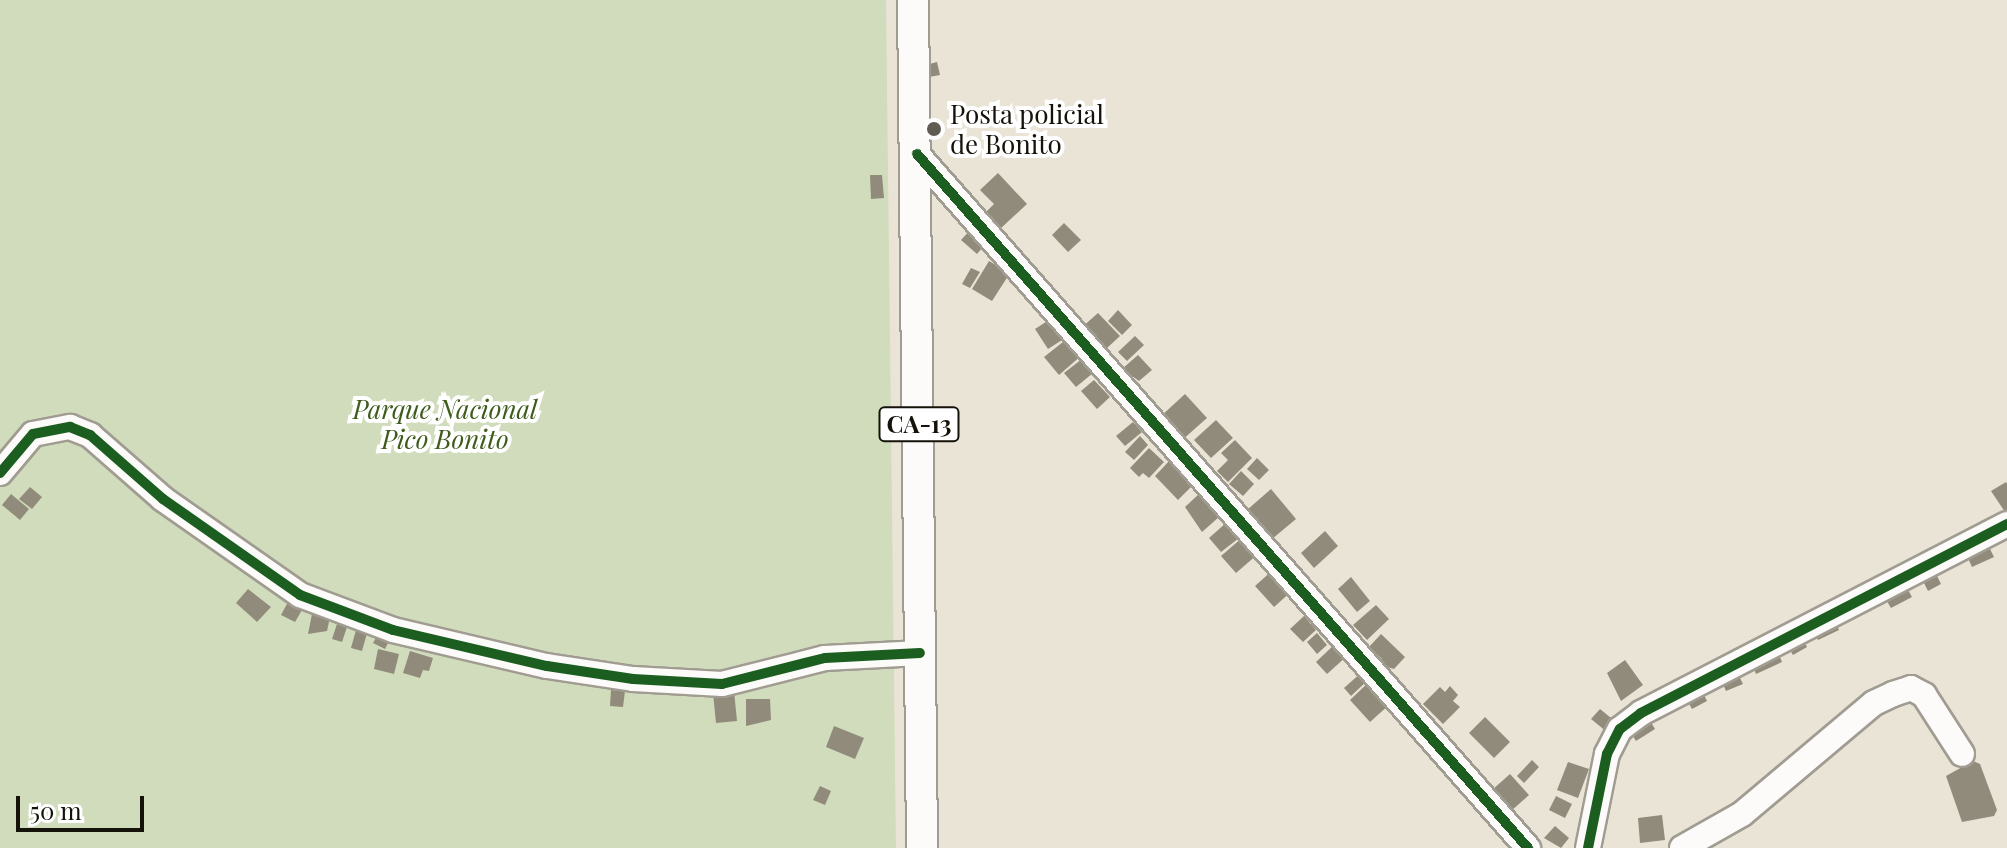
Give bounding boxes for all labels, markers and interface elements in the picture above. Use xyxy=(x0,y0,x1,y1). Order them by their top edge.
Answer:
place label: Posta policial de Bonito xyxy=(950,98,1104,160)
marker: Posta policial de Bonito xyxy=(925,120,943,138)
park label: Parque Nacional Pico Bonito xyxy=(353,393,537,454)
road number: CA-13 xyxy=(877,404,961,444)
scale bar xyxy=(20,780,148,830)
text: 50 m xyxy=(30,794,82,826)

